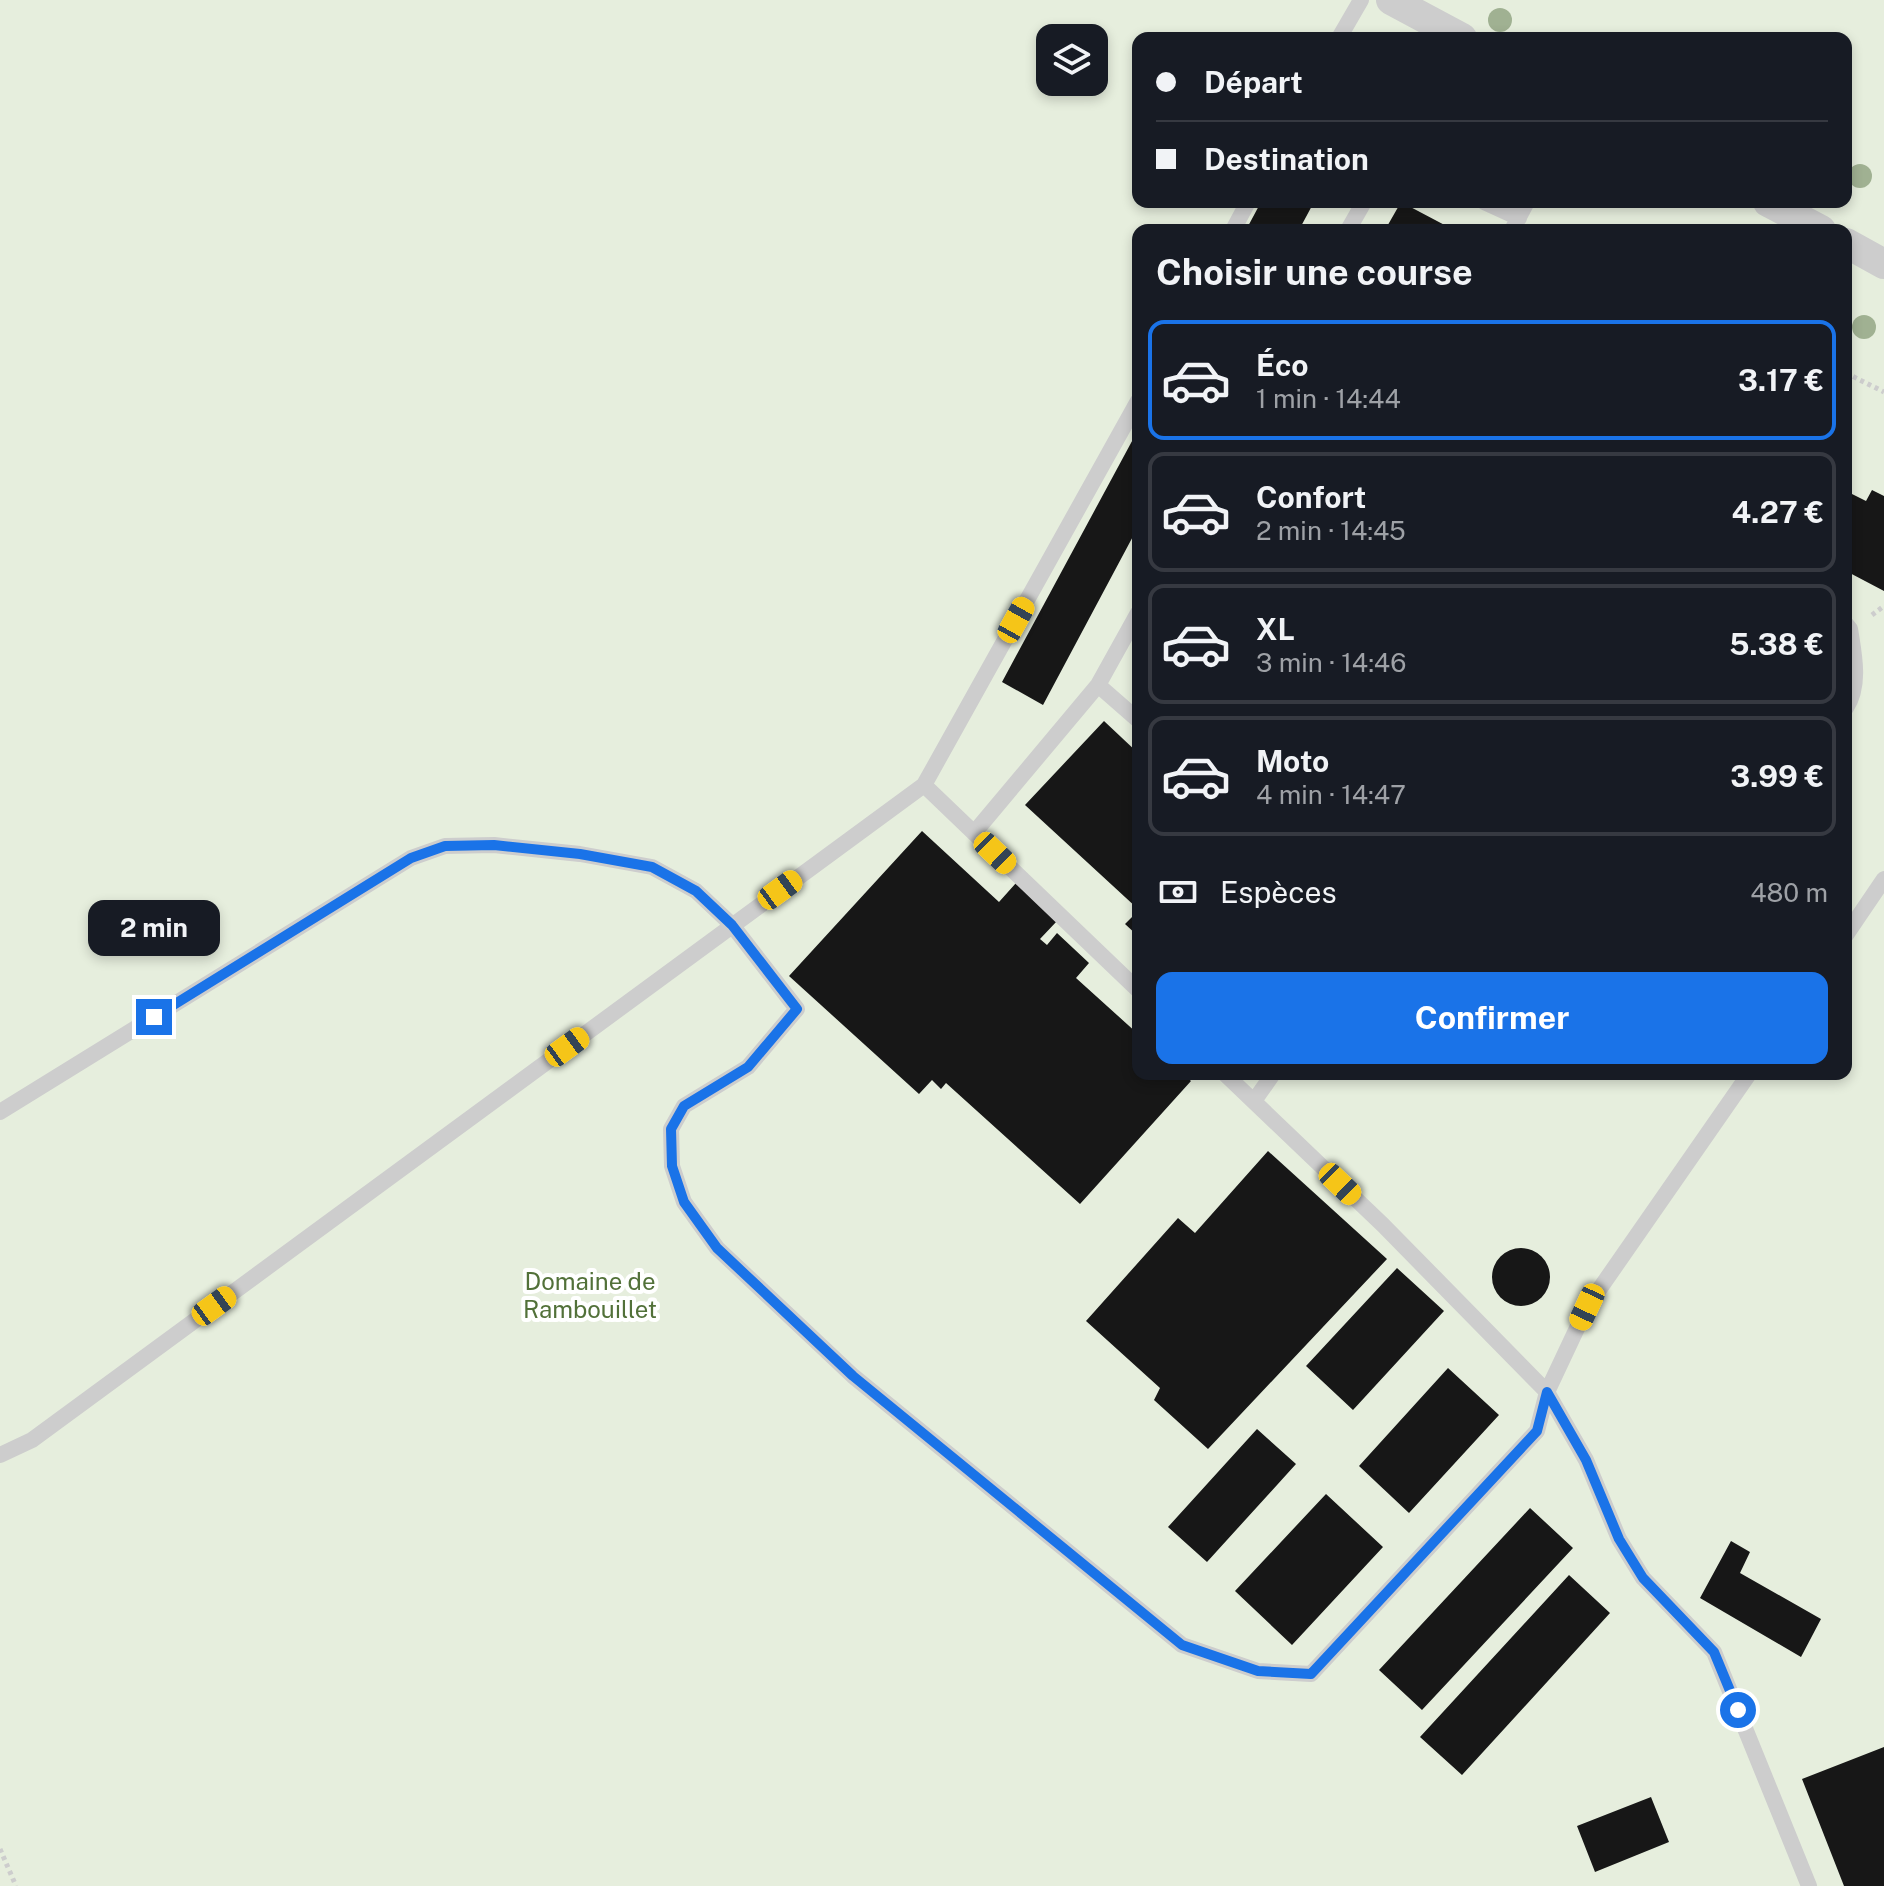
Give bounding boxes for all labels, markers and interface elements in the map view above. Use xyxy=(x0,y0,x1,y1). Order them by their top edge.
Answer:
map controls xyxy=(1036,24,1108,96)
button: layers xyxy=(1036,24,1108,96)
text: Départ xyxy=(1204,64,1303,100)
text: Destination xyxy=(1204,141,1369,177)
text: Choisir une course xyxy=(1156,251,1473,293)
icon: car xyxy=(1160,344,1232,416)
text: Éco xyxy=(1256,347,1309,383)
text: 3.17 € xyxy=(1738,362,1824,398)
text: 1 min · 14:44 xyxy=(1256,383,1401,414)
icon: car xyxy=(1160,476,1232,548)
text: Confort xyxy=(1256,479,1366,515)
text: 4.27 € xyxy=(1731,494,1824,530)
text: 2 min · 14:45 xyxy=(1256,515,1406,546)
car xyxy=(994,593,1038,647)
icon: car xyxy=(1160,608,1232,680)
text: XL xyxy=(1256,611,1295,647)
text: 5.38 € xyxy=(1729,626,1824,662)
text: 3 min · 14:46 xyxy=(1256,647,1406,678)
icon: car xyxy=(1160,740,1232,812)
text: Moto xyxy=(1256,743,1329,779)
text: 3.99 € xyxy=(1730,758,1824,794)
text: 4 min · 14:47 xyxy=(1256,779,1406,810)
car xyxy=(969,828,1021,878)
car xyxy=(754,866,806,914)
icon: cash xyxy=(1156,870,1200,914)
text: Espèces xyxy=(1220,874,1337,910)
text: 480 m xyxy=(1750,877,1828,908)
callout: 2 min xyxy=(88,901,220,957)
text: 2 min xyxy=(120,912,188,943)
button: Confirmer xyxy=(1156,972,1828,1064)
route end xyxy=(136,999,172,1035)
car xyxy=(541,1023,593,1071)
car xyxy=(1314,1159,1366,1209)
park label: Domaine de Rambouillet xyxy=(523,1267,657,1323)
car xyxy=(1566,1280,1608,1334)
car xyxy=(188,1282,240,1330)
route start xyxy=(1720,1692,1756,1728)

